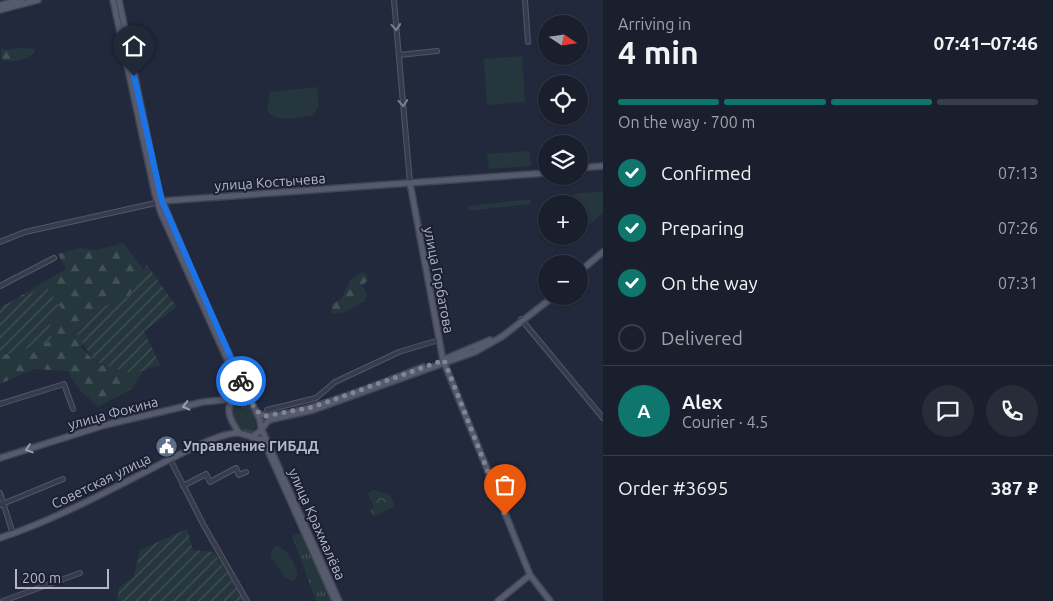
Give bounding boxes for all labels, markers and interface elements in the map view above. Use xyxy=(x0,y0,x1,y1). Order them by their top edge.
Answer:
north arrow xyxy=(538,15,588,65)
map controls xyxy=(538,15,588,305)
text: Arriving in xyxy=(618,15,691,33)
one-way arrow xyxy=(391,24,402,32)
pin xyxy=(113,25,155,76)
icon: home xyxy=(120,32,148,60)
text: 07:41–07:46 xyxy=(933,32,1038,54)
text: 4 min xyxy=(618,34,699,70)
button: locate xyxy=(538,75,588,125)
one-way arrow xyxy=(397,100,408,108)
text: On the way · 700 m xyxy=(618,113,755,131)
button: layers xyxy=(538,135,588,185)
icon: check xyxy=(618,159,646,187)
text: Confirmed xyxy=(661,162,752,184)
text: 07:13 xyxy=(998,164,1038,182)
street label: улица Костычева xyxy=(214,170,326,194)
button: + xyxy=(538,195,588,245)
icon: check xyxy=(618,214,646,242)
text: Preparing xyxy=(661,217,745,239)
text: 07:26 xyxy=(998,219,1038,237)
street label: улица Горбатова xyxy=(421,225,457,335)
button: − xyxy=(538,255,588,305)
icon: check xyxy=(618,269,646,297)
text: On the way xyxy=(661,272,758,294)
text: 07:31 xyxy=(998,274,1038,292)
text: Delivered xyxy=(661,327,743,349)
courier xyxy=(216,356,266,406)
icon: bike xyxy=(227,367,255,395)
button: chat xyxy=(922,385,974,437)
button: phone xyxy=(986,385,1038,437)
text: Alex xyxy=(682,391,722,413)
street label: улица Фокина xyxy=(66,393,160,433)
one-way arrow xyxy=(181,400,190,411)
text: A xyxy=(637,400,651,422)
text: Courier · 4.5 xyxy=(682,413,768,431)
public building icon: Управление ГИБДД xyxy=(155,434,179,458)
place label: Управление ГИБДД xyxy=(183,438,319,454)
one-way arrow xyxy=(25,443,34,453)
street label: Советская улица xyxy=(49,450,153,512)
pin xyxy=(484,464,526,515)
street label: улица Крахмалёва xyxy=(285,466,349,582)
icon: bag xyxy=(491,471,519,499)
text: Order #3695 xyxy=(618,477,728,499)
text: 387 ₽ xyxy=(991,477,1038,499)
scale bar xyxy=(15,566,109,589)
text: 200 m xyxy=(22,570,61,586)

